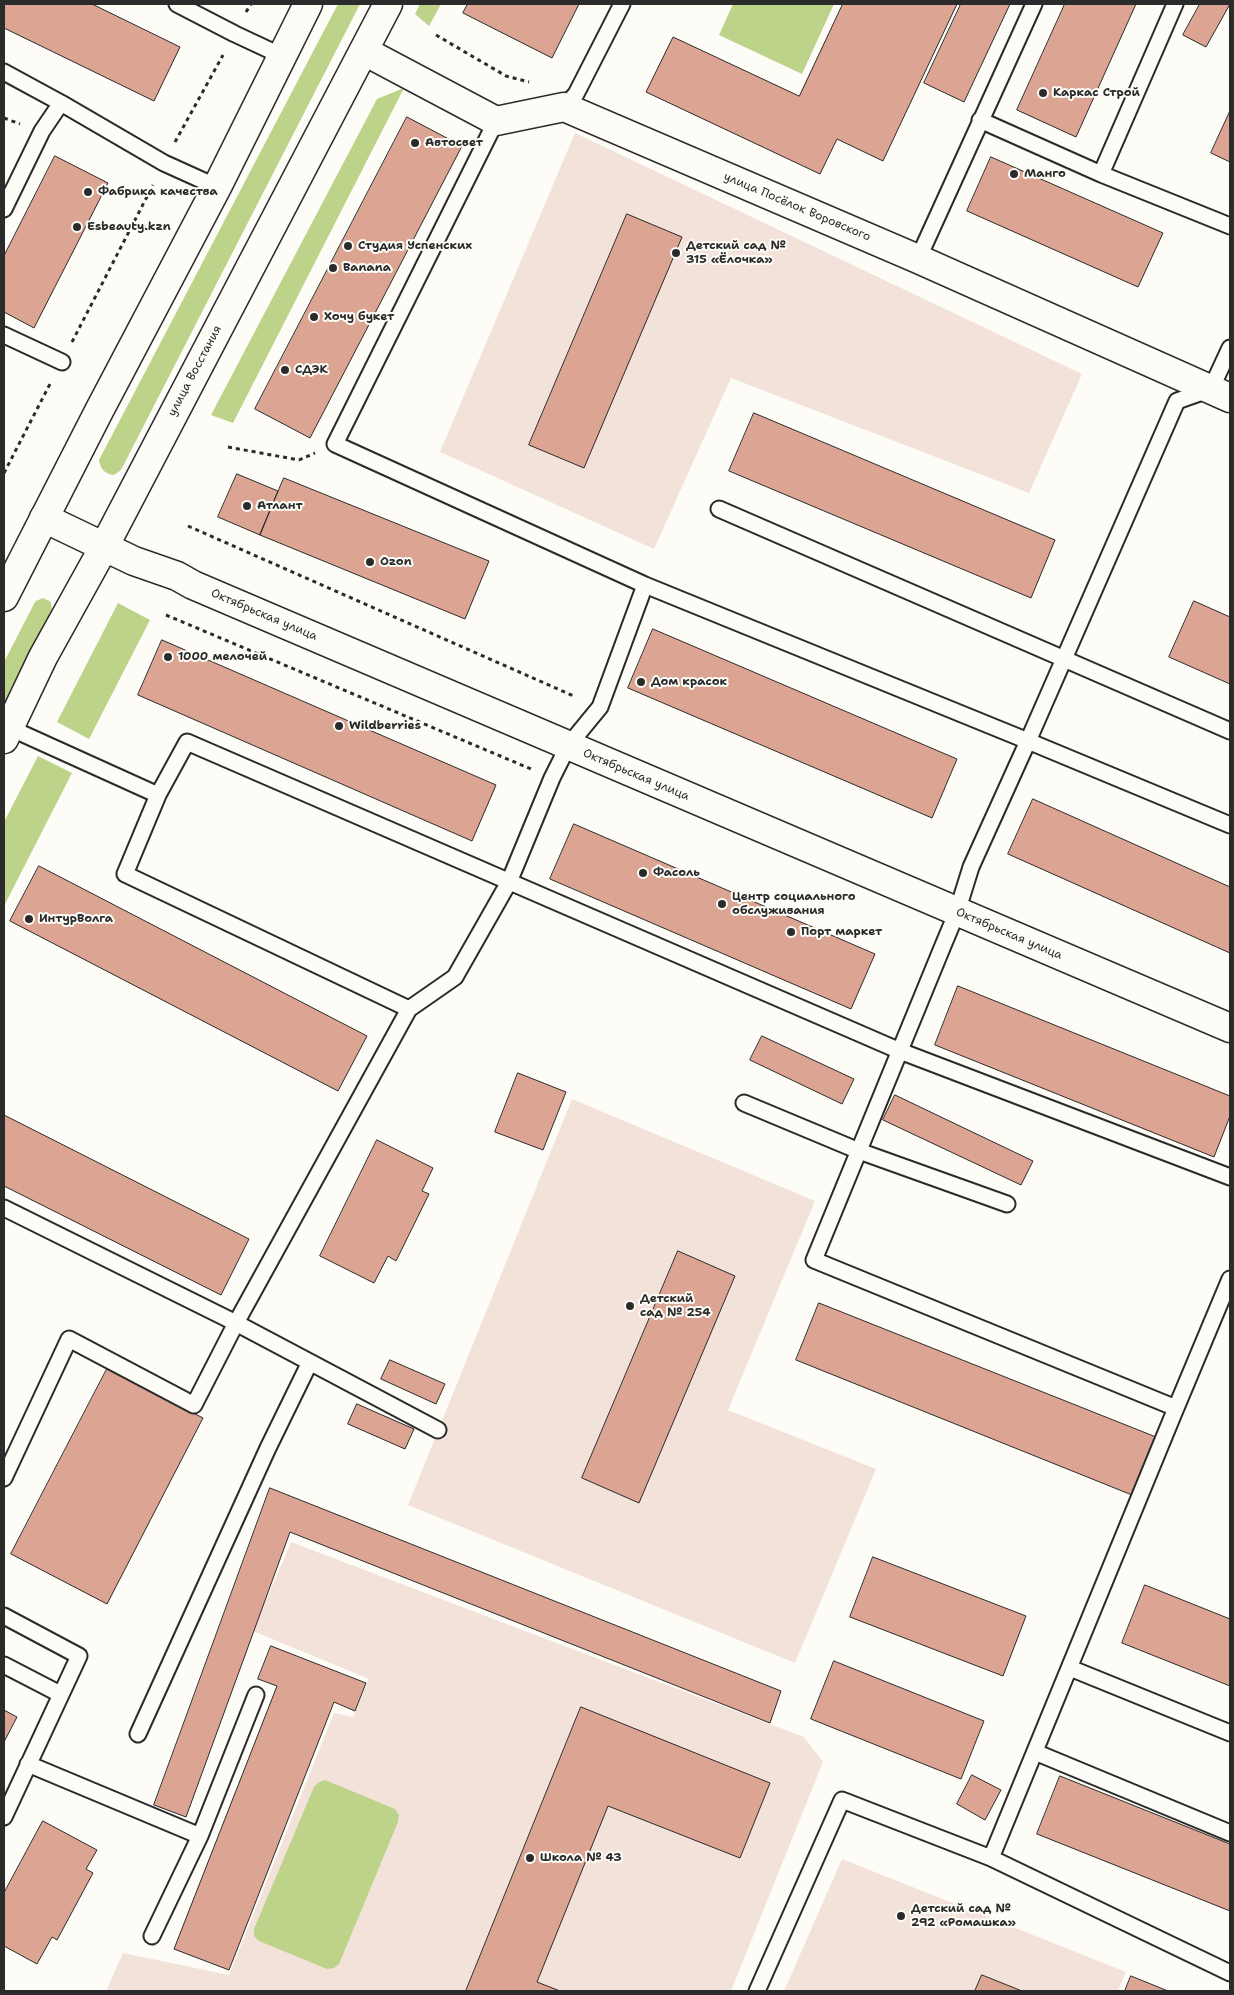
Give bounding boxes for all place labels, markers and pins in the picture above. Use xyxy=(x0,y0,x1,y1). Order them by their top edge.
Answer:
place label: Каркас Строй xyxy=(1053,86,1140,100)
marker: Каркас Строй xyxy=(1037,87,1049,99)
place label: Автосвет xyxy=(425,136,483,150)
marker: Автосвет xyxy=(409,137,421,149)
place label: Манго xyxy=(1024,167,1066,181)
marker: Манго xyxy=(1008,168,1020,180)
place label: Фабрика качества xyxy=(98,185,218,199)
marker: Фабрика качества xyxy=(82,186,94,198)
place label: Esbeauty.kzn xyxy=(87,220,171,234)
marker: Esbeauty.kzn xyxy=(71,221,83,233)
place label: Студия Успенских xyxy=(358,239,472,253)
place label: Детский сад № 315 «Ёлочка» xyxy=(686,239,786,267)
marker: Студия Успенских xyxy=(342,240,354,252)
marker: Детский сад № 315 «Ёлочка» xyxy=(670,247,682,259)
place label: Banana xyxy=(343,261,391,275)
marker: Banana xyxy=(327,262,339,274)
place label: Хочу букет xyxy=(324,310,394,324)
marker: Хочу букет xyxy=(308,311,320,323)
place label: СДЭК xyxy=(295,363,328,377)
marker: СДЭК xyxy=(279,364,291,376)
place label: Атлант xyxy=(257,499,303,513)
marker: Атлант xyxy=(241,500,253,512)
place label: Ozon xyxy=(380,555,412,569)
marker: Ozon xyxy=(364,556,376,568)
place label: 1000 мелочей xyxy=(178,650,267,664)
marker: 1000 мелочей xyxy=(162,651,174,663)
place label: Дом красок xyxy=(651,675,727,689)
marker: Дом красок xyxy=(635,676,647,688)
place label: Wildberries xyxy=(349,719,421,733)
marker: Wildberries xyxy=(333,720,345,732)
place label: Фасоль xyxy=(653,866,700,880)
marker: Фасоль xyxy=(637,867,649,879)
place label: Центр социального обслуживания xyxy=(732,890,856,918)
marker: Центр социального обслуживания xyxy=(716,898,728,910)
place label: ИнтурВолга xyxy=(39,912,113,926)
marker: ИнтурВолга xyxy=(23,913,35,925)
place label: Порт маркет xyxy=(801,925,882,939)
marker: Порт маркет xyxy=(785,926,797,938)
place label: Детский сад № 254 xyxy=(640,1292,711,1320)
marker: Детский сад № 254 xyxy=(624,1300,636,1312)
place label: Школа № 43 xyxy=(540,1851,622,1865)
marker: Школа № 43 xyxy=(524,1852,536,1864)
place label: Детский сад № 292 «Ромашка» xyxy=(911,1902,1016,1930)
marker: Детский сад № 292 «Ромашка» xyxy=(895,1910,907,1922)

